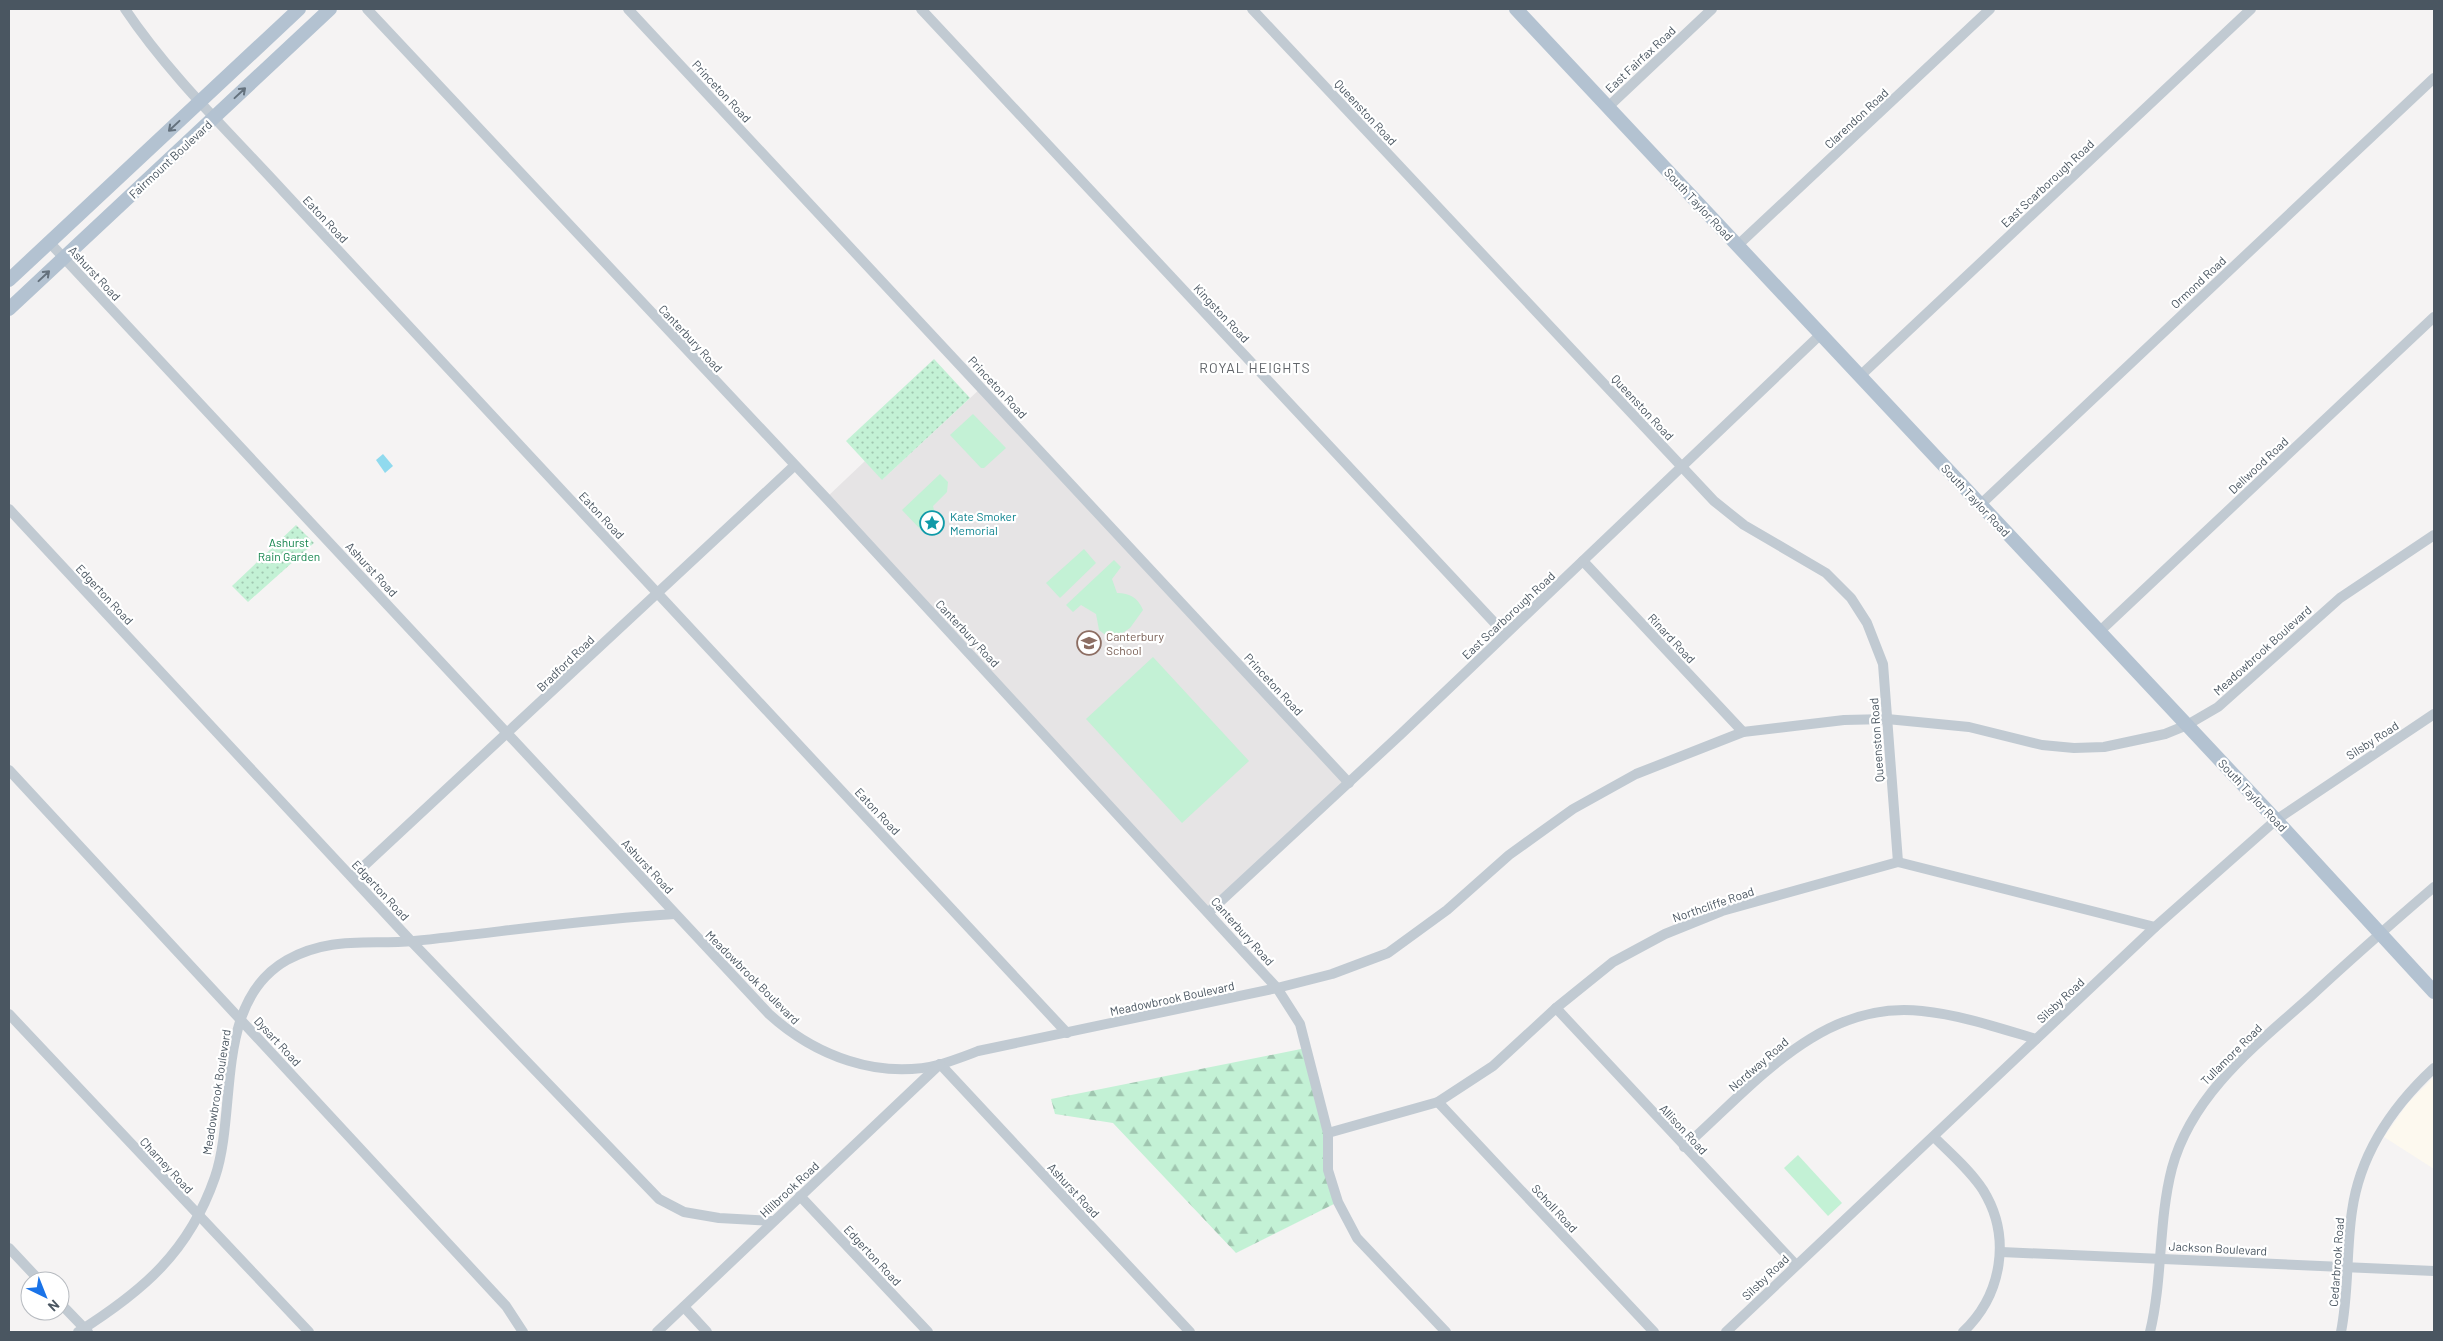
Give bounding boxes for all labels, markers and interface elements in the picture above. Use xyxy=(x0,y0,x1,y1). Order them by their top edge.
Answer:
street label: East Fairfax Road xyxy=(1602,23,1678,95)
street label: Princeton Road xyxy=(690,57,754,125)
street label: Queenston Road xyxy=(1332,76,1400,148)
street label: Clarendon Road xyxy=(1821,85,1891,151)
one-way arrow xyxy=(234,87,246,99)
street label: Fairmount Boulevard xyxy=(126,117,214,201)
one-way arrow xyxy=(167,120,180,132)
street label: East Scarborough Road xyxy=(1998,136,2096,230)
street label: South Taylor Road xyxy=(1662,165,1736,243)
street label: Eaton Road xyxy=(301,192,351,246)
street label: Ashurst Road xyxy=(66,243,124,303)
street label: Ormond Road xyxy=(2168,253,2228,311)
one-way arrow xyxy=(38,270,51,282)
street label: Kingston Road xyxy=(1191,281,1253,345)
street label: Canterbury Road xyxy=(656,301,726,375)
street label: Princeton Road xyxy=(966,353,1030,421)
district label: ROYAL HEIGHTS xyxy=(1199,359,1311,376)
street label: Queenston Road xyxy=(1609,371,1677,443)
street label: Dellwood Road xyxy=(2225,434,2291,496)
street label: South Taylor Road xyxy=(1939,461,2013,539)
street label: Eaton Road xyxy=(577,488,627,542)
place label: Kate Smoker Memorial xyxy=(950,509,1017,537)
place icon: Kate Smoker Memorial xyxy=(919,510,945,536)
park label: Ashurst Rain Garden xyxy=(258,535,320,563)
street label: Ashurst Road xyxy=(343,539,401,599)
street label: Edgerton Road xyxy=(74,561,136,627)
street label: East Scarborough Road xyxy=(1459,568,1557,662)
street label: Canterbury Road xyxy=(933,596,1003,670)
street label: Meadowbrook Boulevard xyxy=(2210,602,2314,698)
street label: Rinard Road xyxy=(1645,610,1699,666)
place label: Canterbury School xyxy=(1106,629,1164,657)
school or university icon: Canterbury School xyxy=(1076,630,1102,656)
street label: Bradford Road xyxy=(533,632,597,694)
street label: Princeton Road xyxy=(1242,650,1306,718)
street label: Queenston Road xyxy=(1866,697,1886,783)
street label: Silsby Road xyxy=(2343,718,2401,762)
street label: South Taylor Road xyxy=(2216,756,2290,834)
street label: Eaton Road xyxy=(853,784,903,838)
street label: Ashurst Road xyxy=(619,836,677,896)
street label: Edgerton Road xyxy=(350,857,412,923)
street label: Northcliffe Road xyxy=(1670,883,1756,925)
street label: Canterbury Road xyxy=(1209,894,1277,968)
street label: Meadowbrook Boulevard xyxy=(703,927,803,1027)
street label: Silsby Road xyxy=(2033,975,2087,1025)
street label: Meadowbrook Boulevard xyxy=(1108,978,1236,1018)
street label: Dysart Road xyxy=(252,1013,304,1069)
street label: Tullamore Road xyxy=(2198,1021,2264,1087)
street label: Meadowbrook Boulevard xyxy=(199,1028,233,1156)
street label: Nordway Road xyxy=(1725,1034,1791,1094)
street label: Allison Road xyxy=(1657,1101,1711,1157)
street label: Charney Road xyxy=(138,1134,196,1196)
street label: Hillbrook Road xyxy=(757,1158,821,1220)
street label: Ashurst Road xyxy=(1045,1160,1103,1220)
street label: Scholl Road xyxy=(1529,1181,1581,1235)
street label: Cedarbrook Road xyxy=(2326,1217,2346,1307)
street label: Edgerton Road xyxy=(842,1222,904,1288)
street label: Jackson Boulevard xyxy=(2168,1238,2268,1258)
street label: Silsby Road xyxy=(1739,1251,1791,1303)
north arrow xyxy=(20,1271,70,1321)
text: N xyxy=(45,1296,63,1315)

